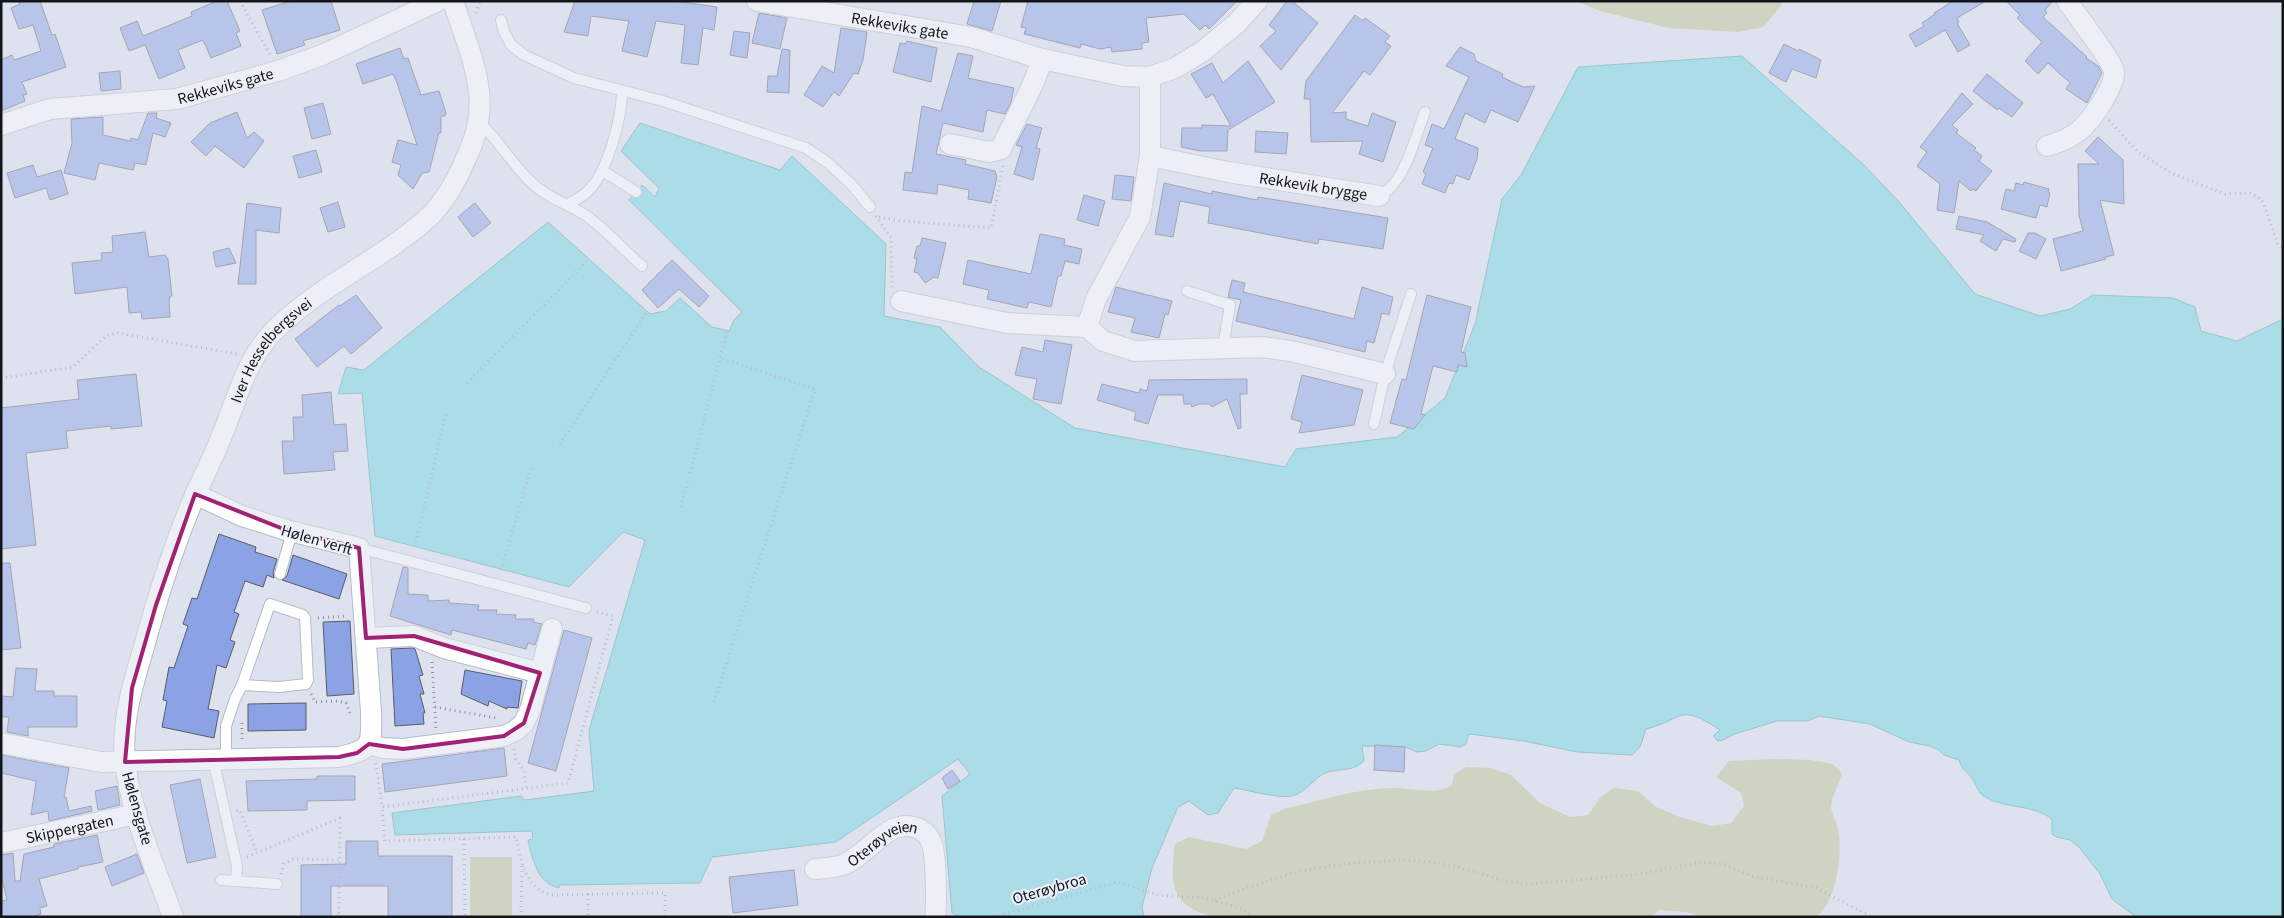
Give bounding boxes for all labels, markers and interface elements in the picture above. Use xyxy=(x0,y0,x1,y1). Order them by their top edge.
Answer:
street label: Rekkeviks gate xyxy=(849,7,950,45)
street label: Rekkeviks gate xyxy=(175,63,276,110)
street label: Rekkevik brygge xyxy=(1257,167,1369,206)
street label: Iver Hesselbergsvei xyxy=(225,293,317,406)
street label: Hølen verft xyxy=(278,519,356,561)
street label: Hølensgate xyxy=(116,769,158,848)
street label: Skippergaten xyxy=(24,809,116,849)
street label: Oterøyveien xyxy=(843,816,920,872)
street label: Oterøybroa xyxy=(1010,868,1089,910)

